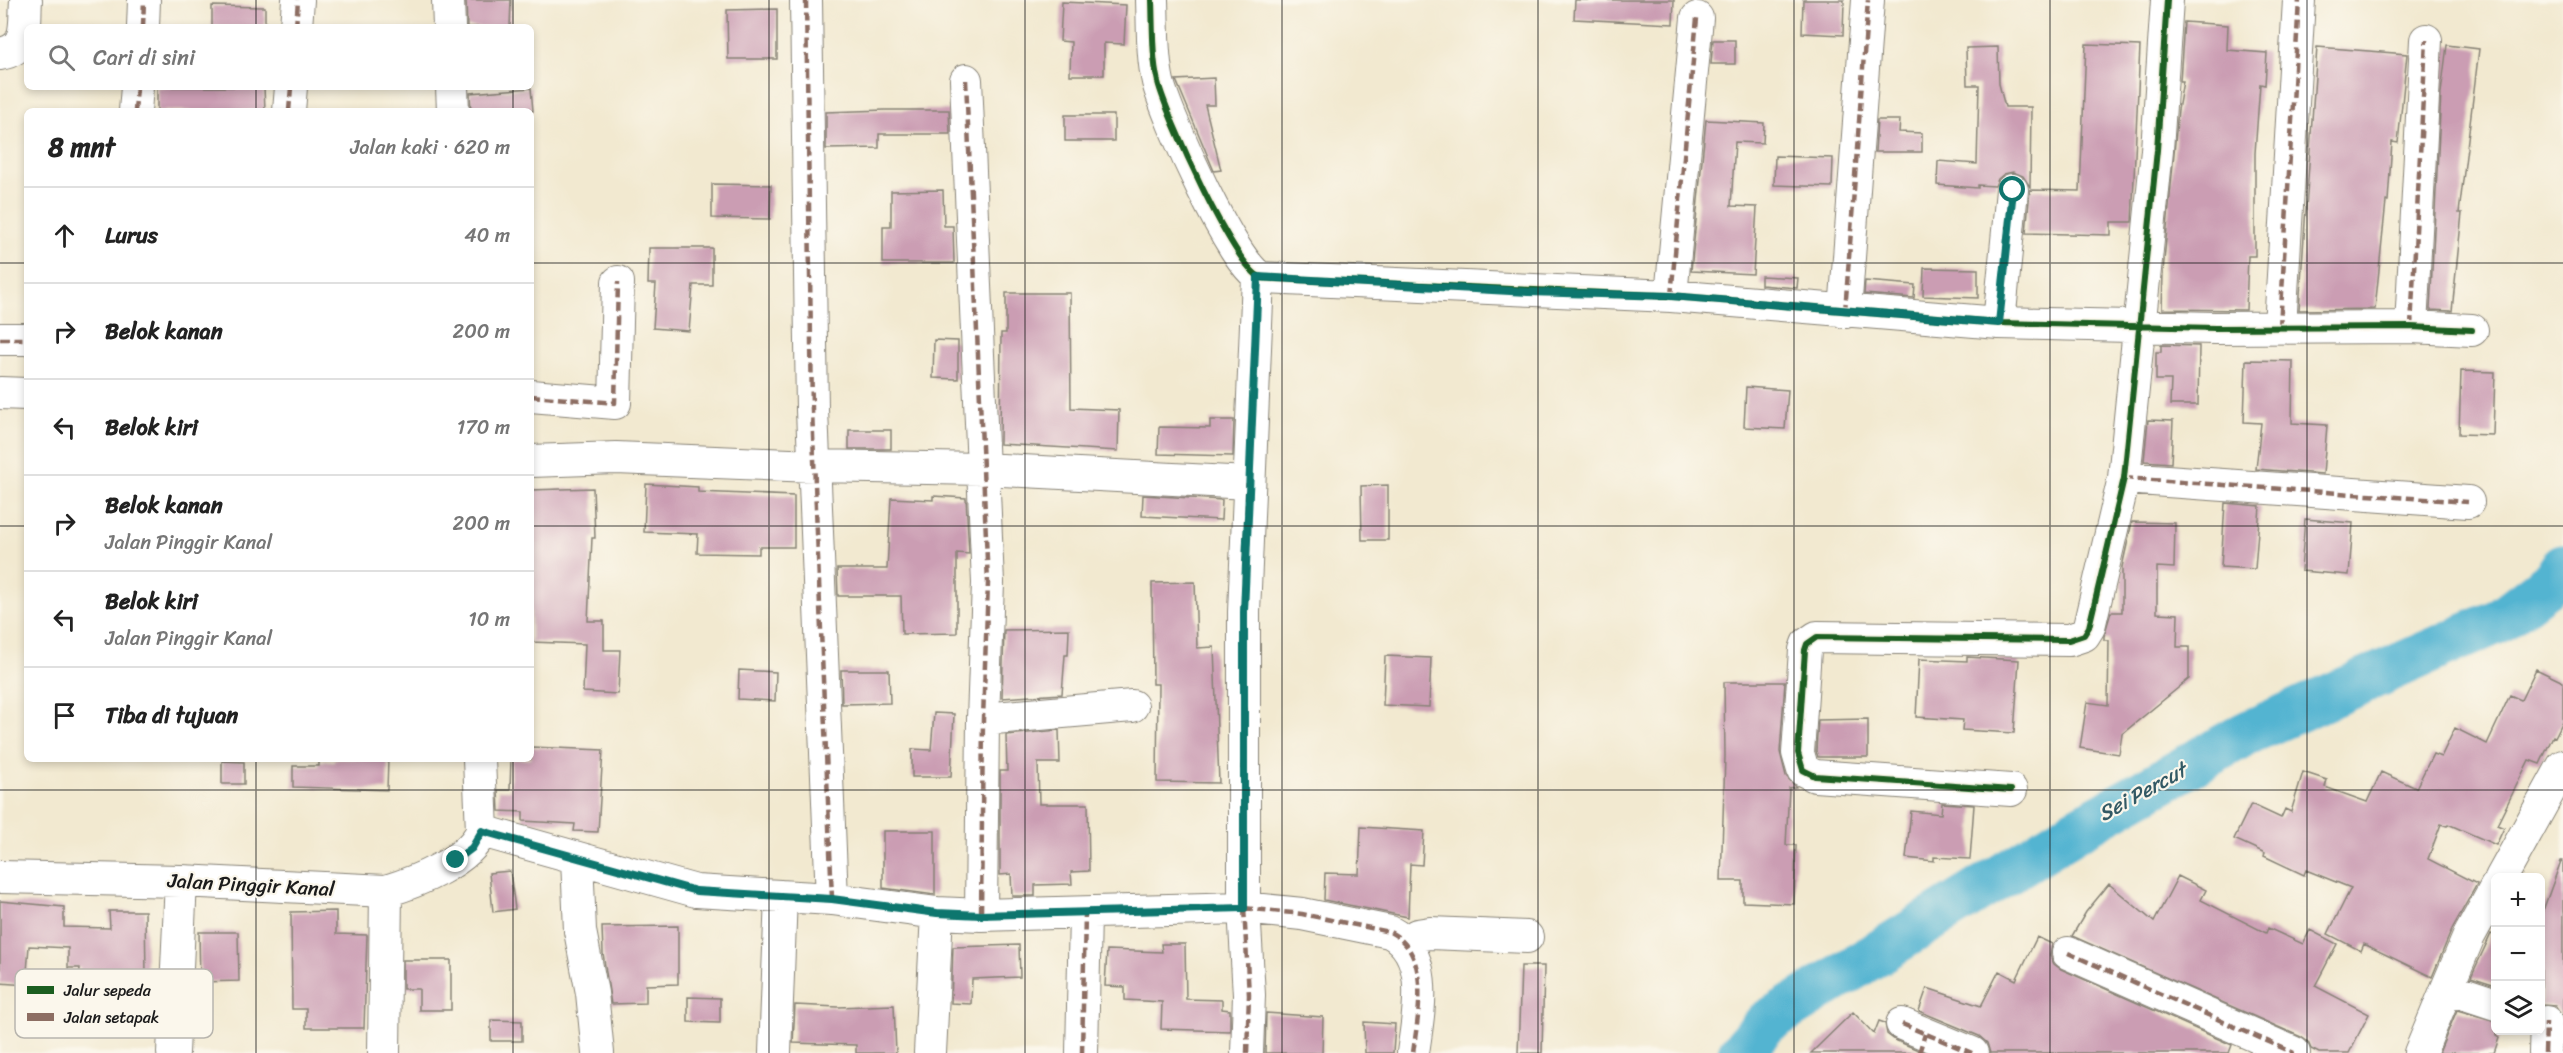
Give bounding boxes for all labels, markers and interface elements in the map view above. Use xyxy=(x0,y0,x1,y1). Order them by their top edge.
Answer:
search box xyxy=(24,24,534,90)
text: Cari di sini xyxy=(93,38,195,77)
icon: search xyxy=(45,41,78,74)
text: 8 mnt xyxy=(48,124,115,170)
text: Jalan kaki · 620 m xyxy=(350,130,510,165)
route start xyxy=(1999,176,2025,202)
text: Lurus xyxy=(105,216,158,255)
text: 40 m xyxy=(464,218,510,253)
icon: ahead xyxy=(48,219,81,252)
text: Belok kanan xyxy=(105,312,223,351)
text: 200 m xyxy=(453,314,510,349)
icon: right xyxy=(48,315,81,348)
text: Belok kiri xyxy=(105,408,198,447)
text: 170 m xyxy=(457,410,510,445)
icon: left xyxy=(48,411,81,444)
text: Belok kanan xyxy=(105,486,223,525)
text: 200 m xyxy=(453,506,510,541)
icon: right xyxy=(48,507,81,540)
text: Jalan Pinggir Kanal xyxy=(105,525,272,560)
text: Belok kiri xyxy=(105,582,198,621)
text: 10 m xyxy=(468,602,510,637)
icon: left xyxy=(48,603,81,636)
text: Jalan Pinggir Kanal xyxy=(105,621,272,656)
text: Tiba di tujuan xyxy=(105,696,238,735)
icon: arrive xyxy=(48,699,81,732)
water label: Sei Percut xyxy=(2091,750,2197,832)
route end xyxy=(442,846,468,872)
street label: Jalan Pinggir Kanal xyxy=(166,863,337,907)
map controls xyxy=(2491,873,2545,1035)
button: + xyxy=(2491,873,2545,927)
button: − xyxy=(2491,927,2545,981)
legend xyxy=(15,969,213,1038)
text: Jalur sepeda xyxy=(63,976,152,1005)
button: layers xyxy=(2491,981,2545,1035)
text: Jalan setapak xyxy=(63,1003,159,1032)

